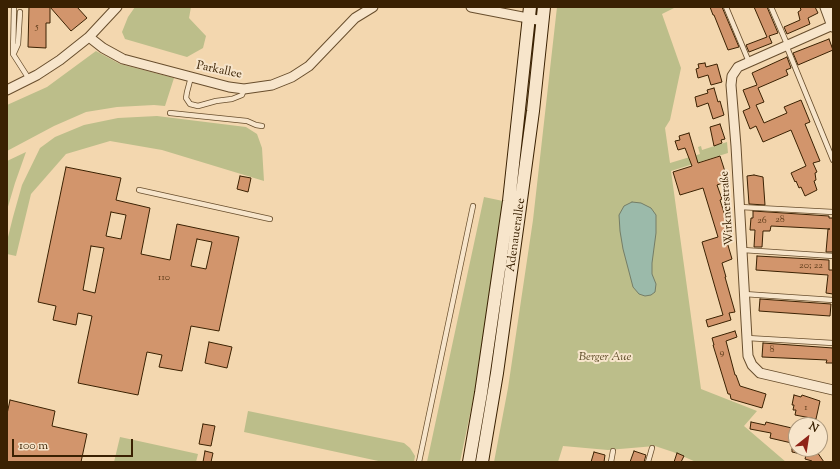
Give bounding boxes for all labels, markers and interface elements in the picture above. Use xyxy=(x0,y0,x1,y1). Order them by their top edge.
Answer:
house number: 5 xyxy=(35,21,39,33)
street label: Parkallee xyxy=(195,59,243,83)
street label: Wirknerstraße xyxy=(718,170,738,246)
street label: Adenauerallee xyxy=(505,197,529,273)
house number: 28 xyxy=(775,214,785,226)
house number: 26 xyxy=(757,215,767,227)
house number: 20; 22 xyxy=(799,260,823,272)
house number: 110 xyxy=(158,272,170,284)
house number: 8 xyxy=(770,344,774,356)
house number: 9 xyxy=(720,347,724,359)
park label: Berger Aue xyxy=(579,351,631,365)
house number: 1 xyxy=(804,402,808,414)
north arrow xyxy=(788,417,828,457)
text: N xyxy=(806,418,821,437)
scale bar xyxy=(14,431,135,457)
text: 100 m xyxy=(19,437,48,455)

